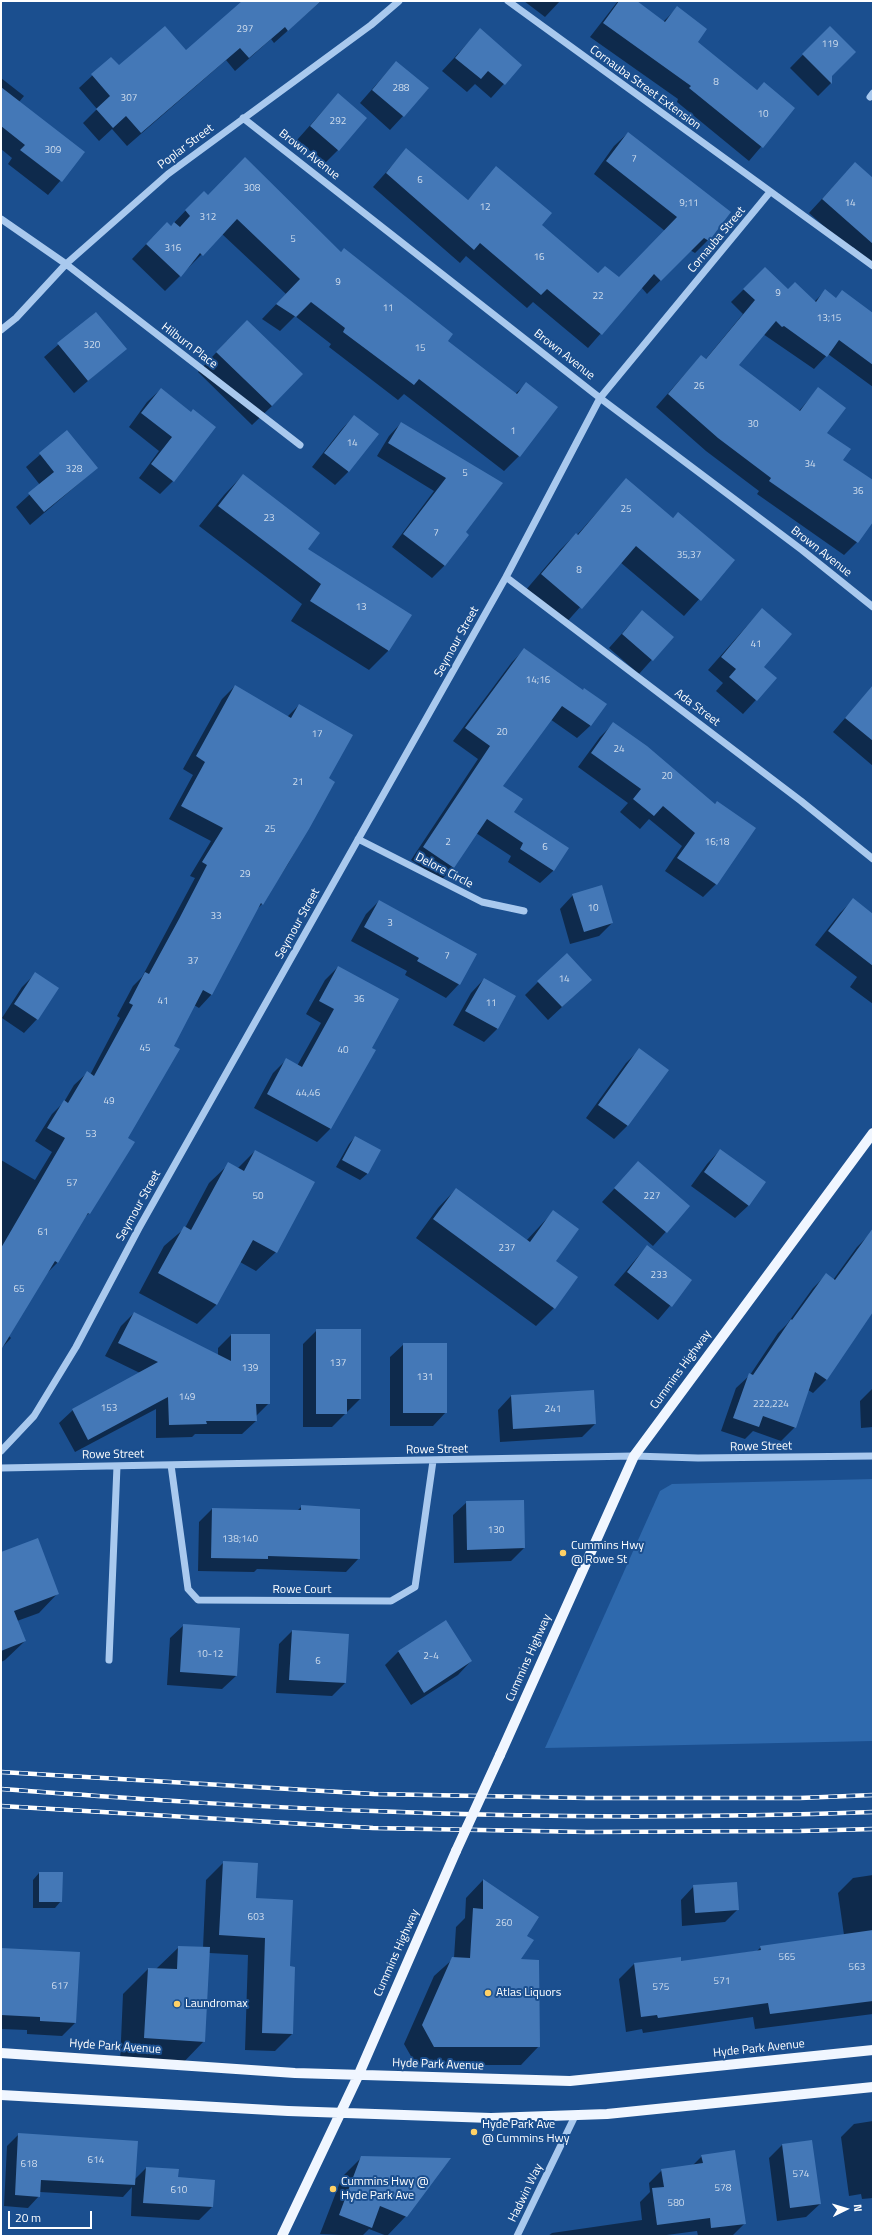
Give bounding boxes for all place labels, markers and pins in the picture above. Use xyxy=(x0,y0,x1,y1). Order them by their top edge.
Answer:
place label: Cummins Hwy @ Rowe St xyxy=(571,1539,644,1567)
marker: Cummins Hwy @ Rowe St xyxy=(558,1548,568,1558)
place label: Atlas Liquors xyxy=(496,1986,561,2000)
marker: Atlas Liquors xyxy=(483,1988,493,1998)
place label: Laundromax xyxy=(185,1997,248,2011)
marker: Laundromax xyxy=(172,1999,182,2009)
place label: Hyde Park Ave @ Cummins Hwy xyxy=(482,2118,570,2146)
marker: Hyde Park Ave @ Cummins Hwy xyxy=(469,2127,479,2137)
place label: Cummins Hwy @ Hyde Park Ave xyxy=(341,2175,429,2203)
marker: Cummins Hwy @ Hyde Park Ave xyxy=(328,2184,338,2194)

